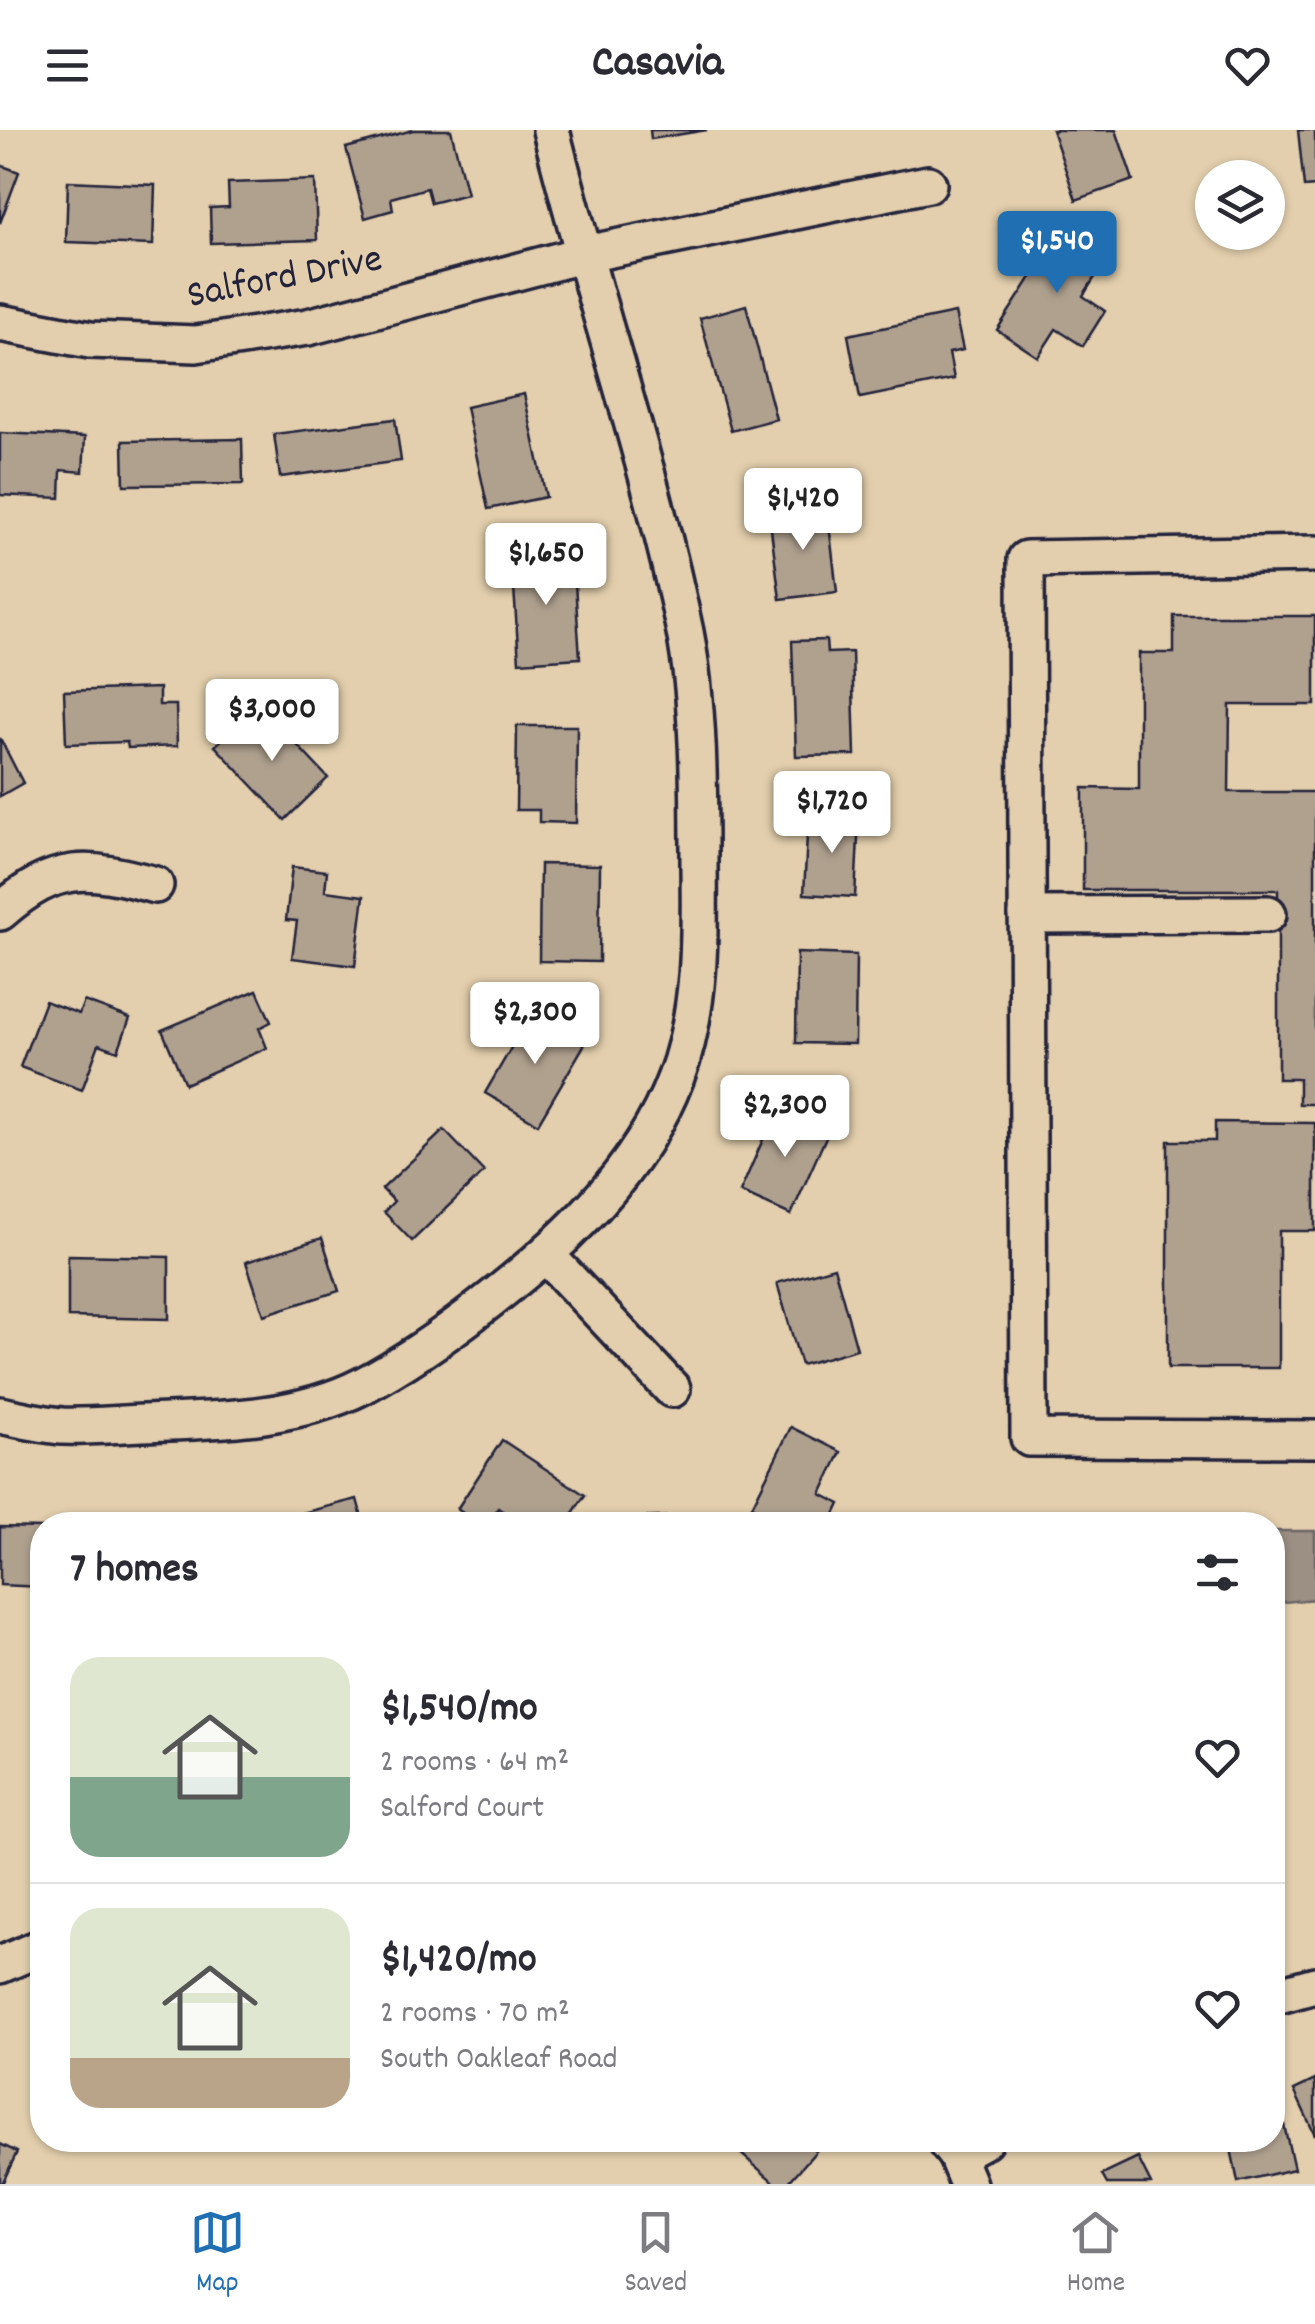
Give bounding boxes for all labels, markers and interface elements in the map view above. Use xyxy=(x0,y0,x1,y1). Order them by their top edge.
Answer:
text: Casavia xyxy=(592,33,723,97)
icon: menu xyxy=(40,38,95,93)
icon: heart xyxy=(1220,38,1275,93)
map controls xyxy=(1195,160,1285,250)
button: layers xyxy=(1195,160,1285,250)
pin: $1,540 xyxy=(976,211,1138,296)
text: $1,540 xyxy=(1020,220,1094,266)
street label: Salford Drive xyxy=(183,233,387,327)
pin: $1,420 xyxy=(722,468,884,553)
text: $1,420 xyxy=(766,477,840,523)
pin: $1,650 xyxy=(465,523,627,608)
text: $1,650 xyxy=(507,532,585,578)
pin: $3,000 xyxy=(191,679,353,764)
text: $3,000 xyxy=(228,688,316,734)
pin: $1,720 xyxy=(751,771,913,856)
text: $1,720 xyxy=(796,780,869,826)
pin: $2,300 xyxy=(454,982,616,1067)
text: $2,300 xyxy=(492,991,578,1037)
pin: $2,300 xyxy=(704,1075,866,1160)
text: $2,300 xyxy=(742,1084,828,1130)
text: 7 homes xyxy=(70,1542,199,1602)
icon: filters xyxy=(1190,1545,1245,1600)
text: $1,540/mo xyxy=(380,1681,538,1741)
icon: home xyxy=(150,1697,270,1817)
icon: heart xyxy=(1190,1730,1245,1785)
text: 2 rooms · 64 m² xyxy=(380,1741,569,1787)
text: Salford Court xyxy=(380,1787,544,1833)
text: $1,420/mo xyxy=(380,1932,537,1992)
icon: home xyxy=(150,1948,270,2068)
icon: heart xyxy=(1190,1981,1245,2036)
text: 2 rooms · 70 m² xyxy=(380,1992,570,2038)
text: South Oakleaf Road xyxy=(380,2038,618,2084)
tab: Map xyxy=(190,2205,245,2305)
tab: Saved xyxy=(625,2205,687,2305)
tab: Home xyxy=(1067,2205,1125,2305)

